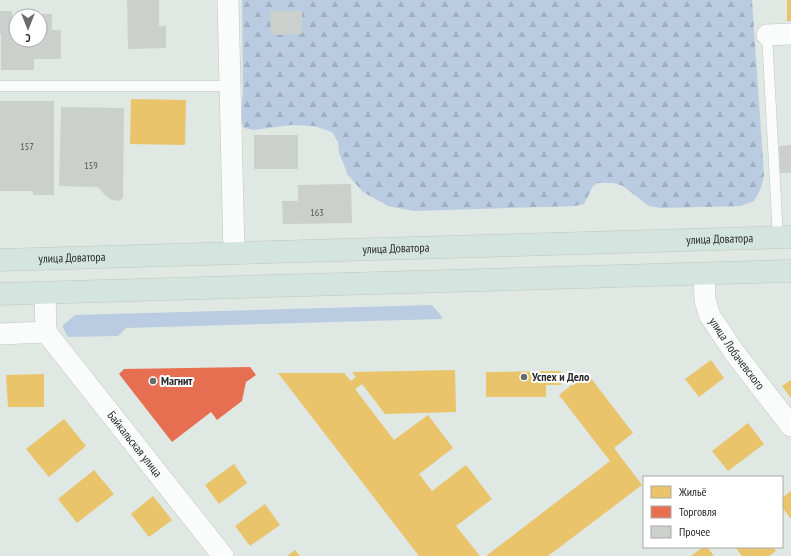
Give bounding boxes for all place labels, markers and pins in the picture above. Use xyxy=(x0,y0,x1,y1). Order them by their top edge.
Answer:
place label: Успех и Дело xyxy=(531,369,590,384)
marker: Успех и Дело xyxy=(519,372,529,382)
place label: Магнит xyxy=(161,373,193,388)
marker: Магнит xyxy=(148,376,158,386)

